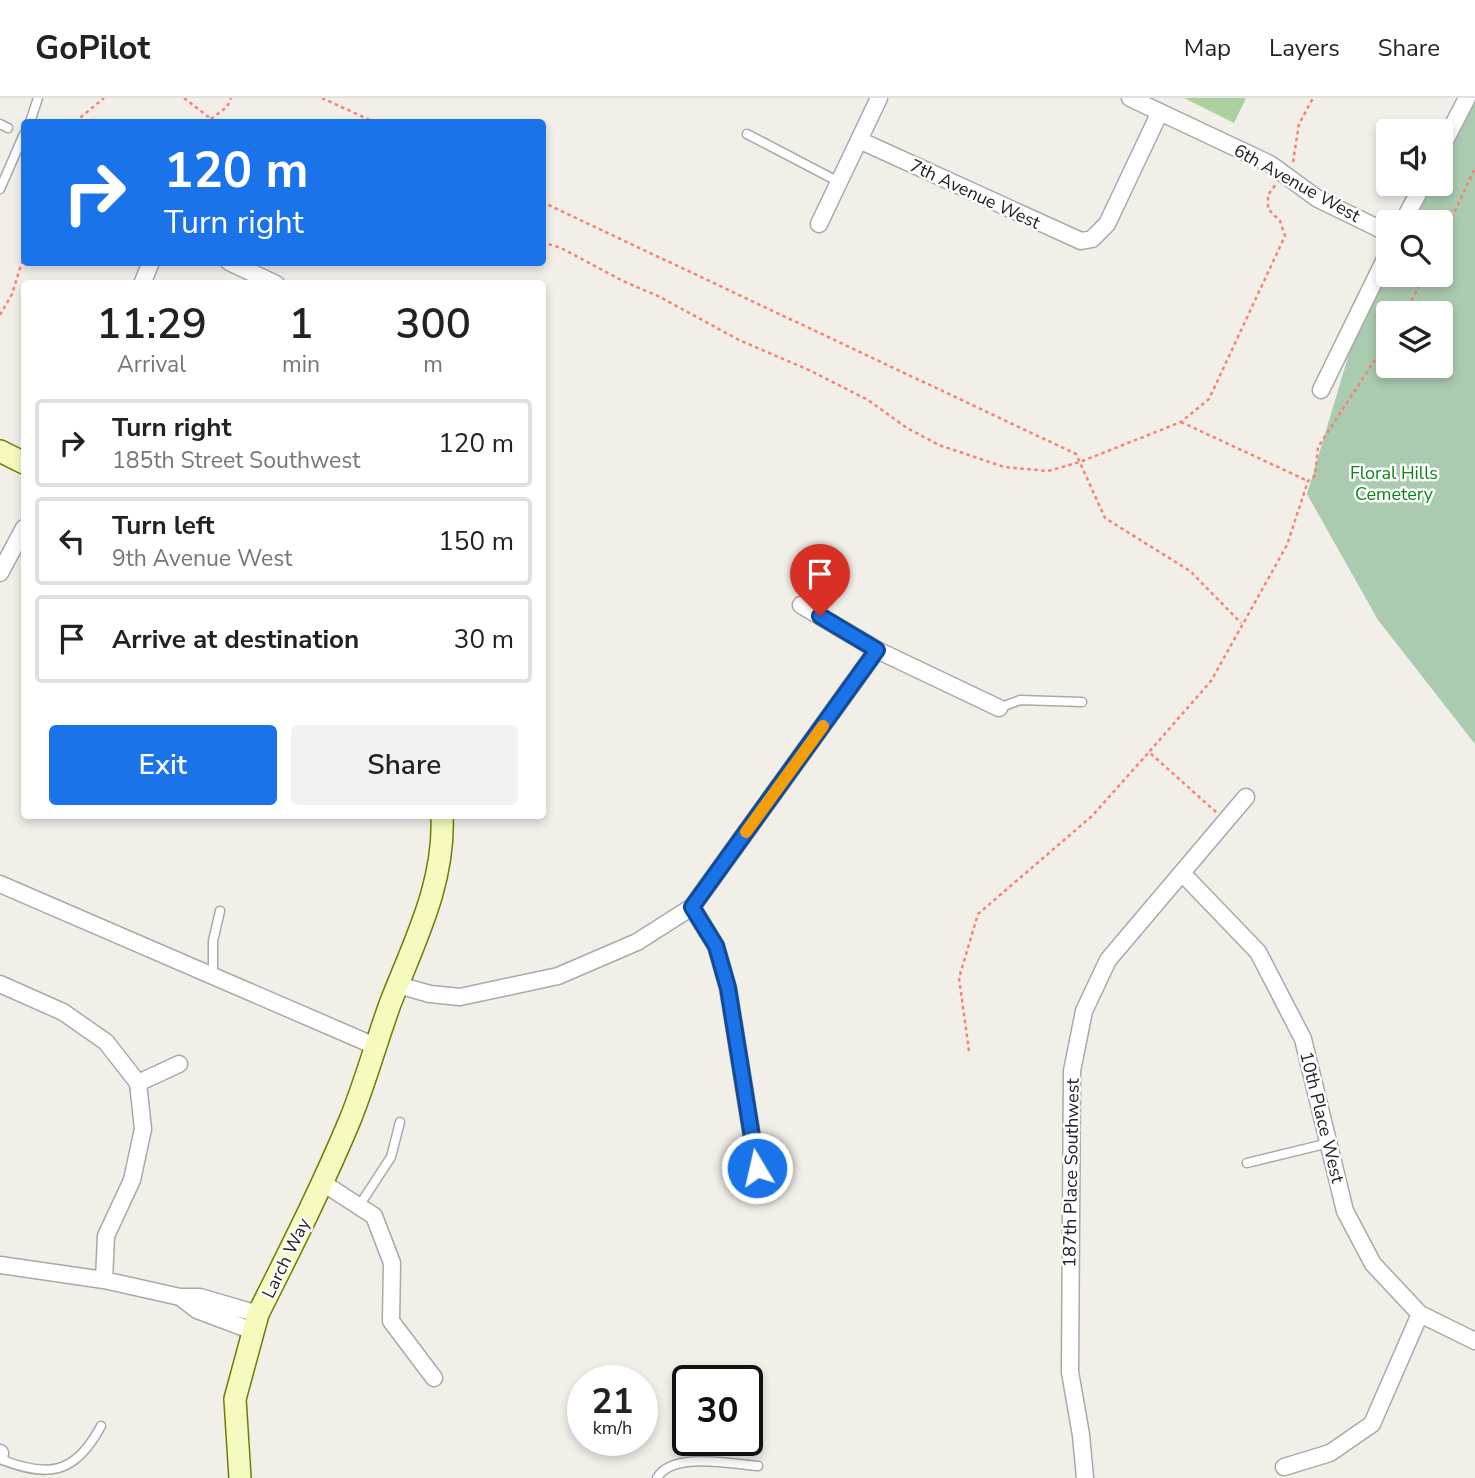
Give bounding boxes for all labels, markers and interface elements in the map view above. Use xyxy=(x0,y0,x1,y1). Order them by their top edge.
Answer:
text: GoPilot xyxy=(35,26,150,71)
text: Map xyxy=(1184,32,1231,64)
text: Layers xyxy=(1269,32,1340,64)
text: Share xyxy=(1378,32,1440,64)
map controls xyxy=(1376,119,1453,378)
button: sound xyxy=(1376,119,1453,196)
text: 120 m xyxy=(164,137,308,204)
street label: 6th Avenue West xyxy=(1230,138,1365,228)
icon: right xyxy=(49,147,140,238)
street label: 7th Avenue West xyxy=(906,153,1045,235)
text: Turn right xyxy=(164,201,304,244)
button: search xyxy=(1376,210,1453,287)
text: 11:29 xyxy=(96,296,207,353)
text: 1 xyxy=(288,296,314,353)
text: 300 xyxy=(395,296,471,353)
button: layers xyxy=(1376,301,1453,378)
text: Arrival xyxy=(117,349,186,380)
text: min xyxy=(282,349,320,380)
text: m xyxy=(423,349,443,380)
text: Turn right xyxy=(112,410,231,445)
icon: right xyxy=(53,424,91,462)
text: 120 m xyxy=(438,426,514,461)
text: 185th Street Southwest xyxy=(112,445,360,476)
park label: Floral Hills Cemetery xyxy=(1350,461,1438,506)
text: Turn left xyxy=(112,508,215,543)
icon: left xyxy=(53,522,91,560)
text: 150 m xyxy=(438,524,514,559)
text: 9th Avenue West xyxy=(112,543,292,574)
pin xyxy=(790,544,850,616)
icon: arrive xyxy=(801,555,839,593)
icon: arrive xyxy=(53,620,91,658)
text: Arrive at destination xyxy=(112,622,359,657)
text: 30 m xyxy=(454,622,514,657)
button: Exit xyxy=(49,725,277,805)
button: Share xyxy=(291,725,518,805)
street label: 10th Place West xyxy=(1294,1049,1350,1186)
street label: 187th Place Southwest xyxy=(1057,1077,1085,1268)
position arrow xyxy=(720,1131,794,1205)
street label: Larch Way xyxy=(256,1213,316,1302)
speed limit sign: 30 xyxy=(672,1365,763,1456)
text: 21 xyxy=(591,1378,634,1425)
text: km/h xyxy=(593,1416,632,1440)

